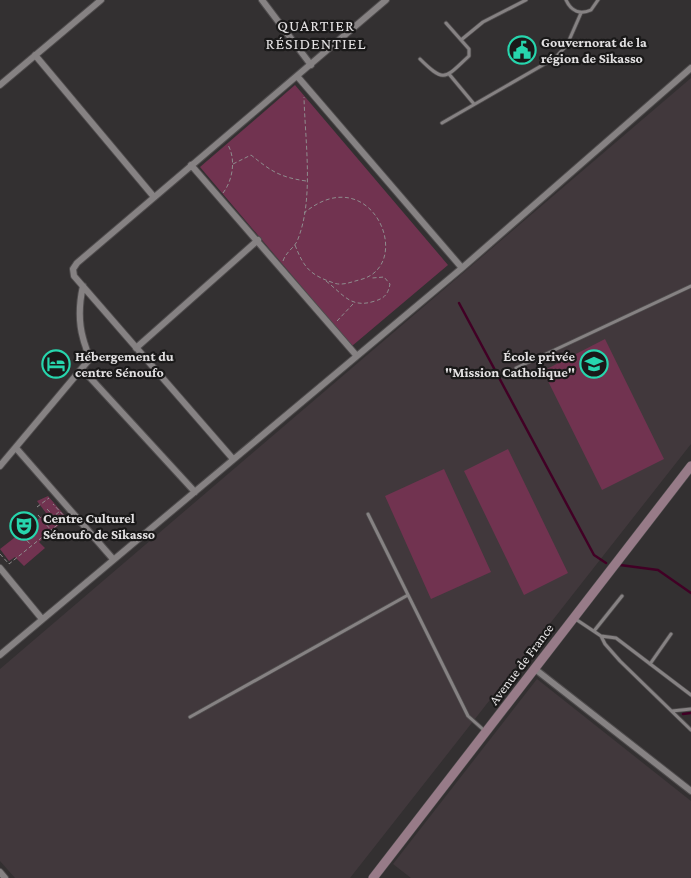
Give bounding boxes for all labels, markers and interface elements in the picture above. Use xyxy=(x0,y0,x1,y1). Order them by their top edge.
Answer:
district label: QUARTIER RÉSIDENTIEL xyxy=(266,17,366,52)
place label: Gouvernorat de la région de Sikasso xyxy=(541,34,647,66)
public building icon: Gouvernorat de la région de Sikasso xyxy=(507,35,537,65)
place label: Hébergement du centre Sénoufo xyxy=(75,348,174,380)
place label: École privée "Mission Catholique" xyxy=(445,348,575,380)
hotel icon: Hébergement du centre Sénoufo xyxy=(41,349,71,379)
school or university icon: École privée "Mission Catholique" xyxy=(579,349,609,379)
place label: Centre Culturel Sénoufo de Sikasso xyxy=(43,510,155,542)
theatre icon: Centre Culturel Sénoufo de Sikasso xyxy=(9,511,39,541)
street label: Avenue de France xyxy=(485,620,557,708)

